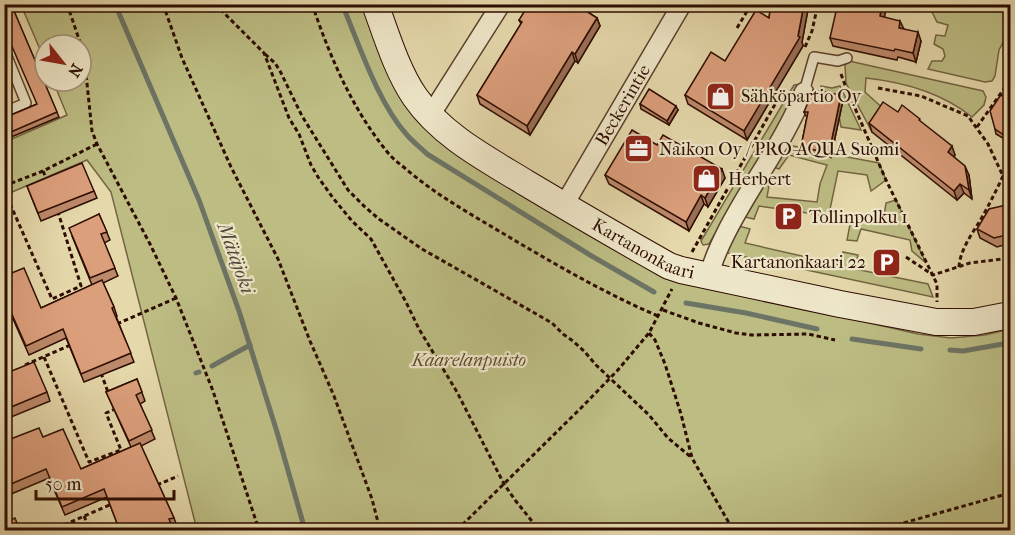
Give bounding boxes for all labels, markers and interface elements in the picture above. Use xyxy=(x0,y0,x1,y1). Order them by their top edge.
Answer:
north arrow xyxy=(33,33,93,93)
text: N xyxy=(64,60,87,81)
street label: Beckerintie xyxy=(591,61,655,149)
shop icon: Sähköpartio Oy xyxy=(704,80,736,112)
place label: Sähköpartio Oy xyxy=(741,86,863,107)
office icon: Naikon Oy / PRO-AQUA Suomi xyxy=(622,133,654,165)
place label: Naikon Oy / PRO-AQUA Suomi xyxy=(659,139,900,160)
shop icon: Herbert xyxy=(691,163,723,195)
place label: Herbert xyxy=(728,169,792,190)
parking icon: Tollinpolku 1 xyxy=(772,201,804,233)
place label: Tollinpolku 1 xyxy=(809,207,908,228)
street label: Kartanonkaari xyxy=(588,214,697,283)
water label: Mätäjoki xyxy=(212,217,260,298)
parking icon: Kartanonkaari 22 xyxy=(871,246,903,278)
place label: Kartanonkaari 22 xyxy=(731,252,866,273)
park label: Kaarelanpuisto xyxy=(410,350,526,371)
scale bar xyxy=(36,463,174,501)
text: 50 m xyxy=(45,474,82,495)

